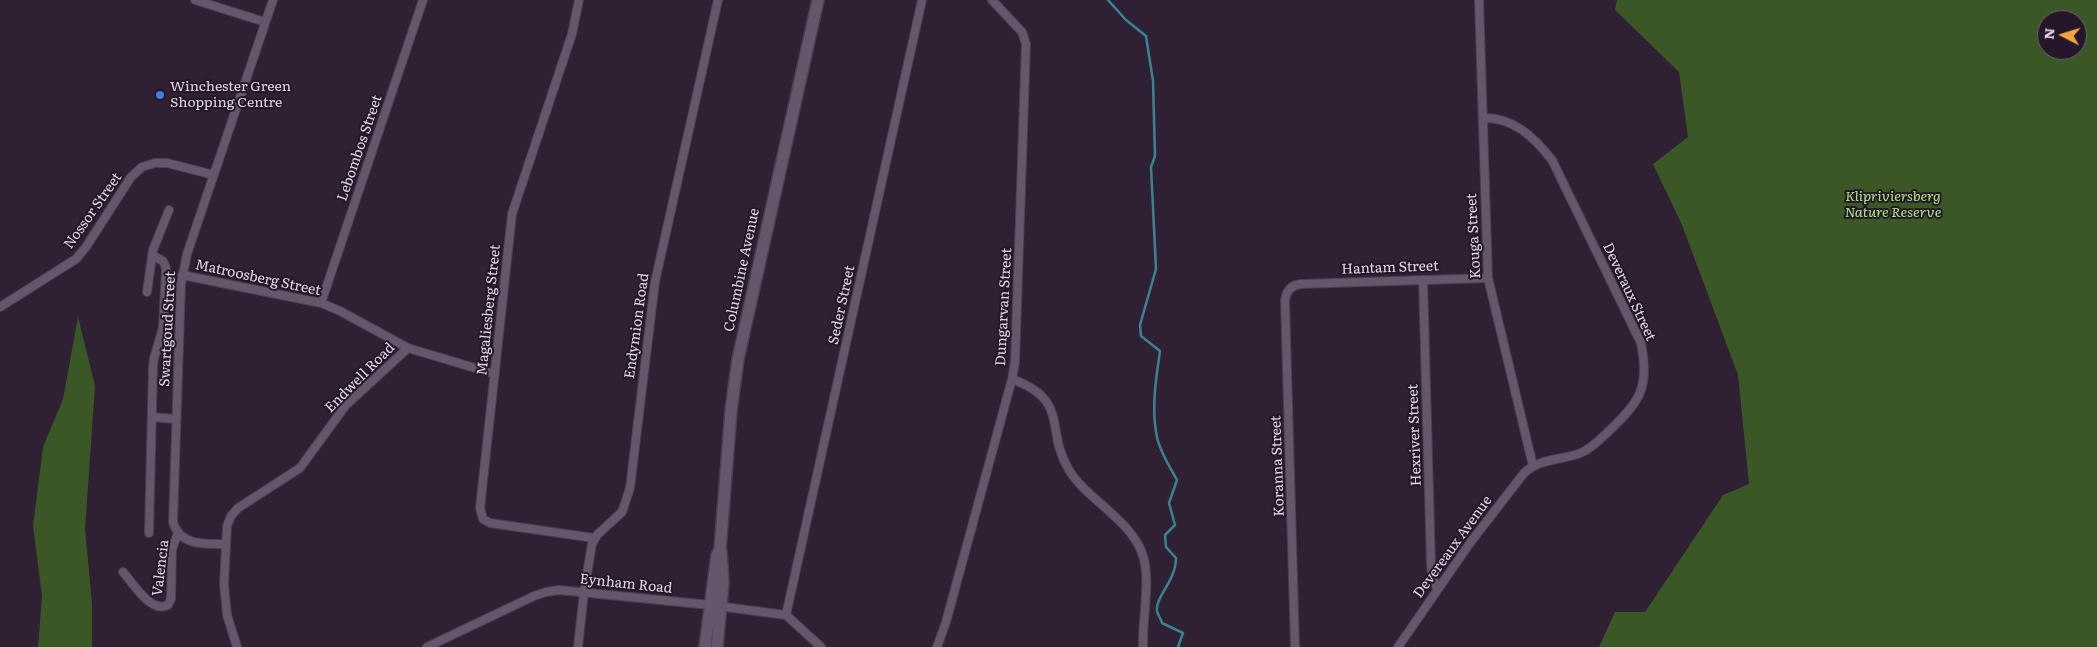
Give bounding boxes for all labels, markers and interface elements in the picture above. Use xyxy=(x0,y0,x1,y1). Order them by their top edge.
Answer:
north arrow xyxy=(2037,10,2087,60)
text: N xyxy=(2038,27,2059,41)
place label: Winchester Green Shopping Centre xyxy=(170,79,291,111)
marker: Winchester Green Shopping Centre xyxy=(154,89,166,101)
street label: Lebombos Street xyxy=(334,93,386,203)
street label: Nossor Street xyxy=(61,170,125,252)
park label: Klipriviersberg Nature Reserve xyxy=(1845,189,1941,222)
street label: Kouga Street xyxy=(1463,193,1485,279)
street label: Columbine Avenue xyxy=(721,207,763,333)
street label: Deveraux Street xyxy=(1599,240,1659,344)
street label: Magaliesberg Street xyxy=(474,244,504,376)
street label: Dungarvan Street xyxy=(993,248,1015,366)
street label: Matroosberg Street xyxy=(194,256,322,300)
street label: Hantam Street xyxy=(1341,258,1439,278)
street label: Seder Street xyxy=(825,264,859,346)
street label: Swartgoud Street xyxy=(157,271,179,387)
street label: Endymion Road xyxy=(621,272,653,380)
street label: Endwell Road xyxy=(322,340,398,416)
street label: Hexriver Street xyxy=(1405,384,1425,486)
street label: Koranna Street xyxy=(1268,415,1288,517)
street label: Devereaux Avenue xyxy=(1410,492,1496,602)
street label: Valencia xyxy=(149,539,173,597)
street label: Eynham Road xyxy=(579,571,673,597)

